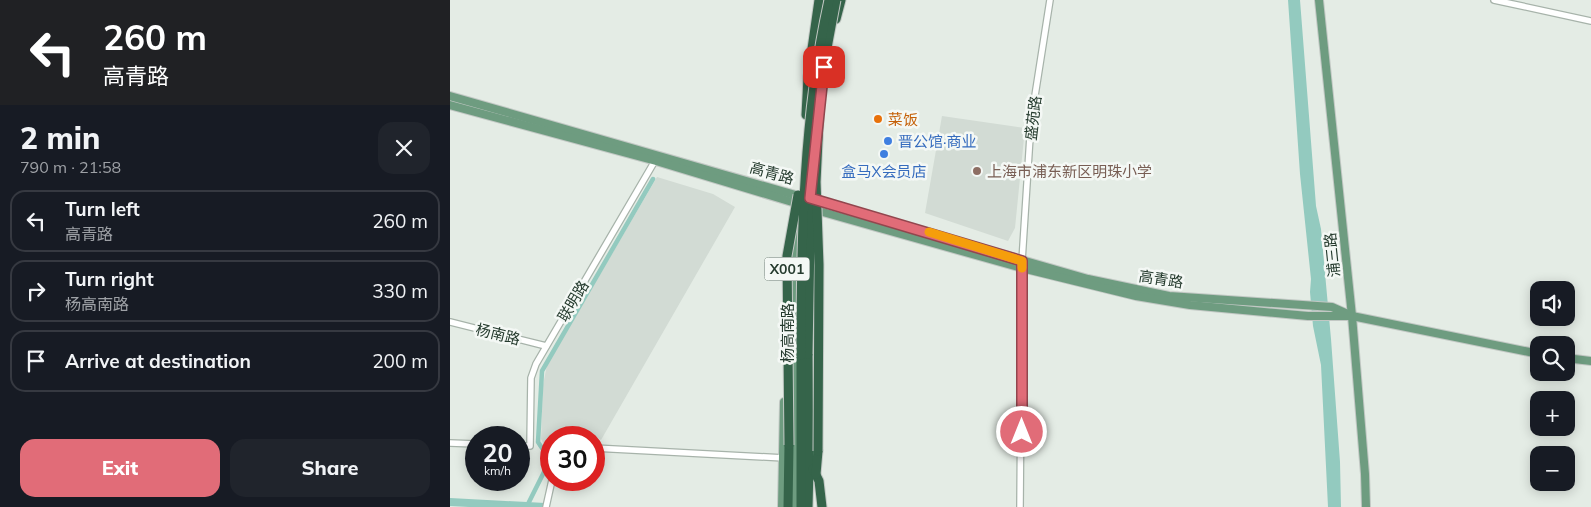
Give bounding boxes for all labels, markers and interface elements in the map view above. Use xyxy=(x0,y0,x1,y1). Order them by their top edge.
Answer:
text: 260 m xyxy=(103,15,207,59)
icon: left xyxy=(20,20,85,85)
pin xyxy=(803,46,845,88)
icon: arrive xyxy=(810,53,838,81)
text: 高青路 xyxy=(103,62,169,90)
street label: 盛苑路 xyxy=(1021,95,1045,141)
place label: 菜饭 xyxy=(888,110,918,129)
marker: 菜饭 xyxy=(872,113,884,125)
text: 2 min xyxy=(20,119,100,157)
button: close xyxy=(378,122,430,174)
place label: 晋公馆·商业 xyxy=(898,132,976,151)
marker: 晋公馆·商业 xyxy=(882,135,894,147)
marker: 盒马X会员店 xyxy=(878,148,890,160)
text: 790 m · 21:58 xyxy=(20,157,121,177)
street label: 高青路 xyxy=(748,158,796,188)
place label: 盒马X会员店 xyxy=(842,162,926,181)
place label: 上海市浦东新区明珠小学 xyxy=(987,162,1152,181)
marker: 上海市浦东新区明珠小学 xyxy=(971,165,983,177)
text: Turn left xyxy=(65,197,140,221)
icon: left xyxy=(22,207,50,235)
text: 260 m xyxy=(372,209,428,233)
text: 高青路 xyxy=(65,224,113,244)
street label: 浦三路 xyxy=(1320,232,1344,278)
road number: X001 xyxy=(764,258,810,280)
street label: 高青路 xyxy=(1137,266,1185,292)
text: Turn right xyxy=(65,267,154,291)
icon: right xyxy=(22,277,50,305)
street label: 联明路 xyxy=(553,277,593,325)
text: 330 m xyxy=(372,279,428,303)
map controls xyxy=(1530,281,1575,491)
button: sound xyxy=(1530,281,1575,326)
text: 杨高南路 xyxy=(65,294,129,314)
street label: 杨高南路 xyxy=(778,303,797,363)
street label: 杨南路 xyxy=(474,319,522,349)
button: search xyxy=(1530,336,1575,381)
icon: arrive xyxy=(22,347,50,375)
text: Arrive at destination xyxy=(65,349,251,373)
text: 200 m xyxy=(372,349,428,373)
button: + xyxy=(1530,391,1575,436)
position arrow xyxy=(995,405,1047,457)
speed limit sign: 30 xyxy=(540,426,605,491)
text: 20 xyxy=(482,437,513,468)
button: Exit xyxy=(20,439,220,497)
button: Share xyxy=(230,439,430,497)
button: − xyxy=(1530,446,1575,491)
text: km/h xyxy=(484,463,511,478)

